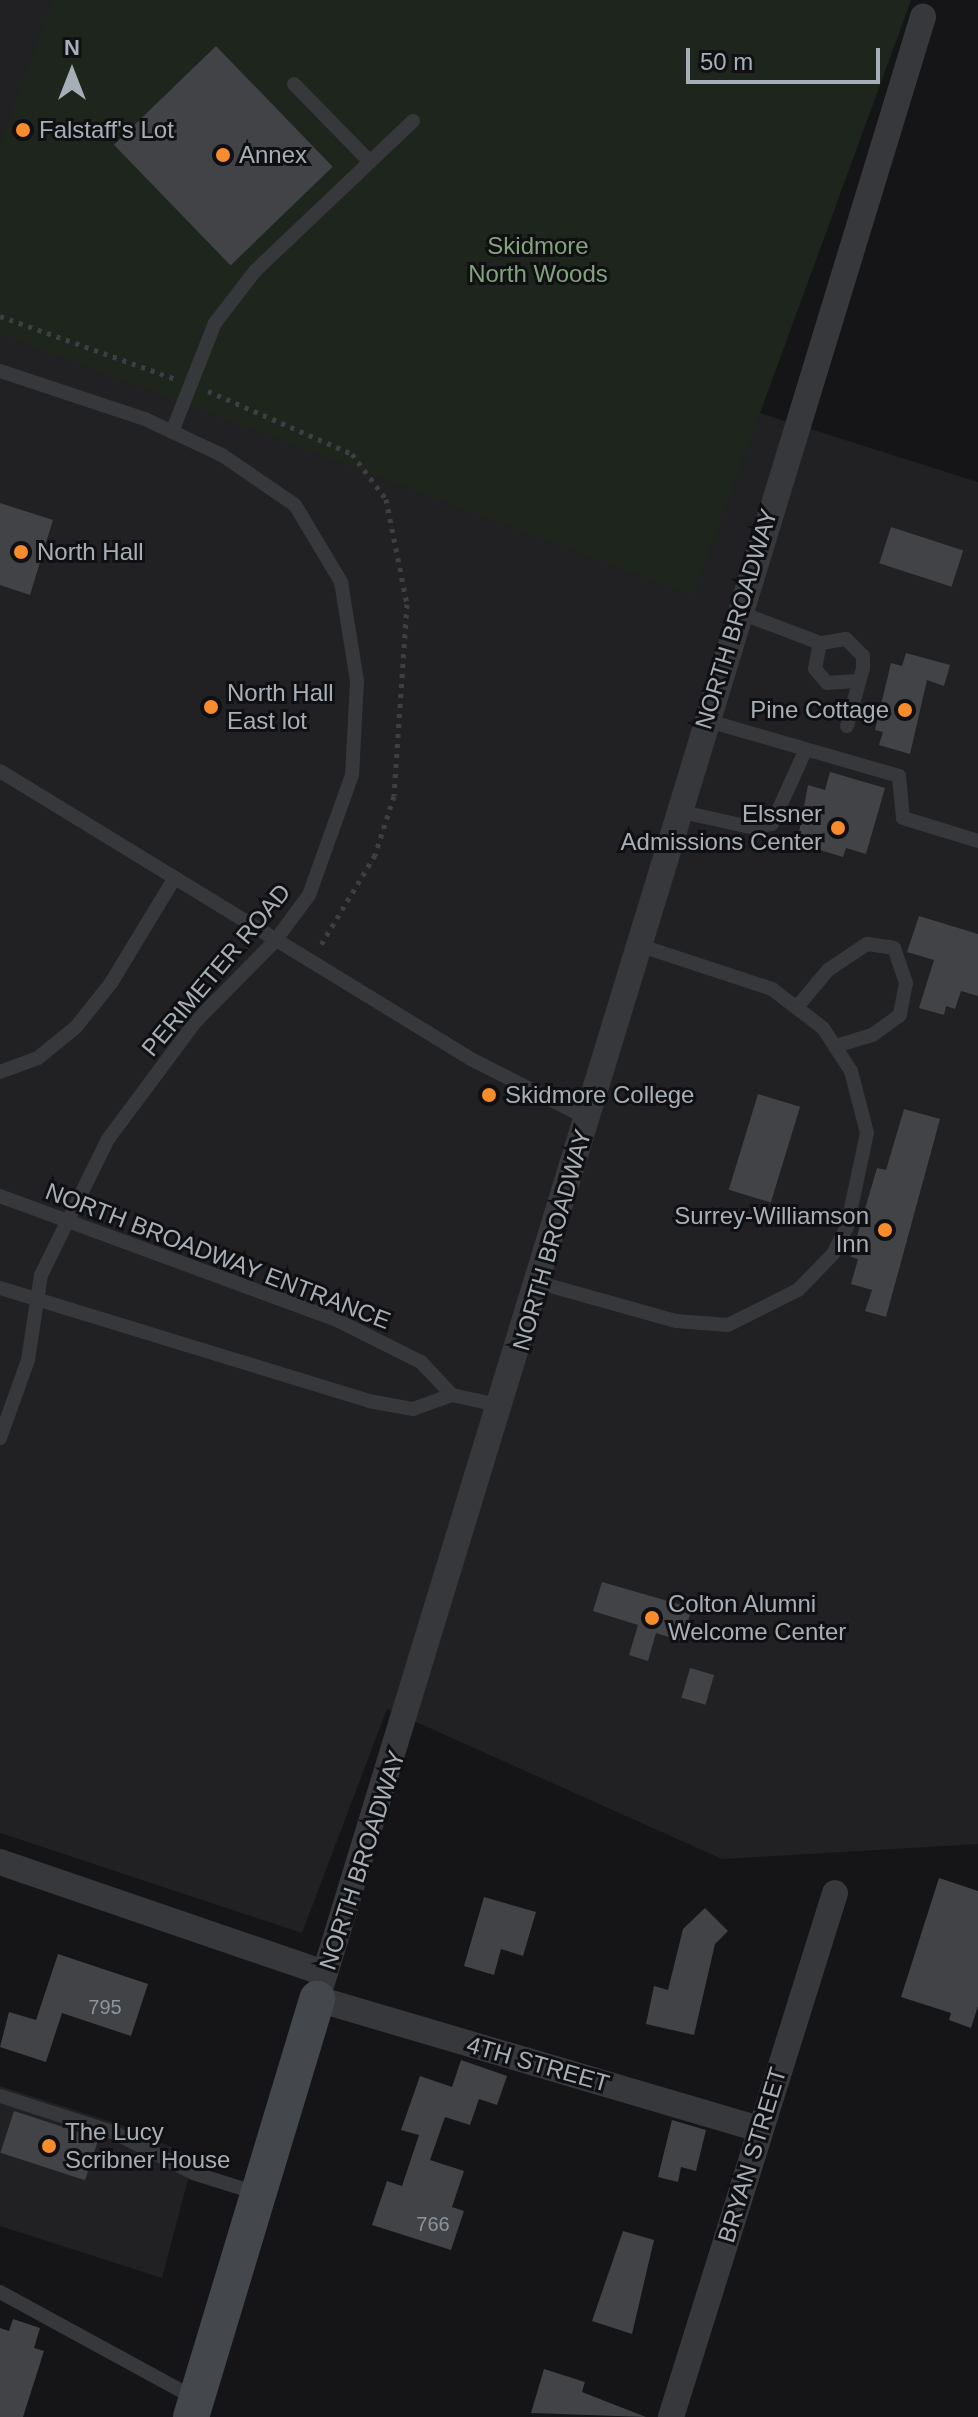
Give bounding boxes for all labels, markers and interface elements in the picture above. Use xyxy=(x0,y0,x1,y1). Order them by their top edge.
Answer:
north arrow xyxy=(32,32,112,112)
scale bar xyxy=(690,32,884,82)
text: N xyxy=(64,35,80,60)
text: 50 m xyxy=(700,48,753,75)
place label: Falstaff's Lot xyxy=(39,116,174,144)
marker: Falstaff's Lot xyxy=(14,121,32,139)
place label: Annex xyxy=(239,141,307,169)
marker: Annex xyxy=(214,146,232,164)
park label: Skidmore North Woods xyxy=(468,232,608,288)
street label: NORTH BROADWAY xyxy=(689,505,783,733)
place label: North Hall xyxy=(37,538,144,566)
marker: North Hall xyxy=(12,543,30,561)
place label: North Hall East lot xyxy=(227,679,334,735)
place label: Pine Cottage xyxy=(750,696,889,724)
marker: North Hall East lot xyxy=(202,698,220,716)
marker: Pine Cottage xyxy=(896,701,914,719)
place label: Elssner Admissions Center xyxy=(621,800,822,856)
marker: Elssner Admissions Center xyxy=(829,819,847,837)
street label: PERIMETER ROAD xyxy=(136,878,296,1062)
place label: Skidmore College xyxy=(505,1081,694,1109)
marker: Skidmore College xyxy=(480,1086,498,1104)
street label: NORTH BROADWAY xyxy=(507,1126,597,1354)
street label: NORTH BROADWAY ENTRANCE xyxy=(41,1177,395,1335)
place label: Surrey-Williamson Inn xyxy=(674,1202,869,1258)
marker: Surrey-Williamson Inn xyxy=(876,1221,894,1239)
place label: Colton Alumni Welcome Center xyxy=(668,1590,846,1646)
marker: Colton Alumni Welcome Center xyxy=(643,1609,661,1627)
street label: NORTH BROADWAY xyxy=(313,1747,411,1973)
house number: 795 xyxy=(88,1995,122,2019)
street label: 4TH STREET xyxy=(464,2030,612,2098)
street label: BRYAN STREET xyxy=(712,2064,792,2246)
place label: The Lucy Scribner House xyxy=(65,2118,230,2174)
marker: The Lucy Scribner House xyxy=(40,2137,58,2155)
house number: 766 xyxy=(416,2212,450,2236)

